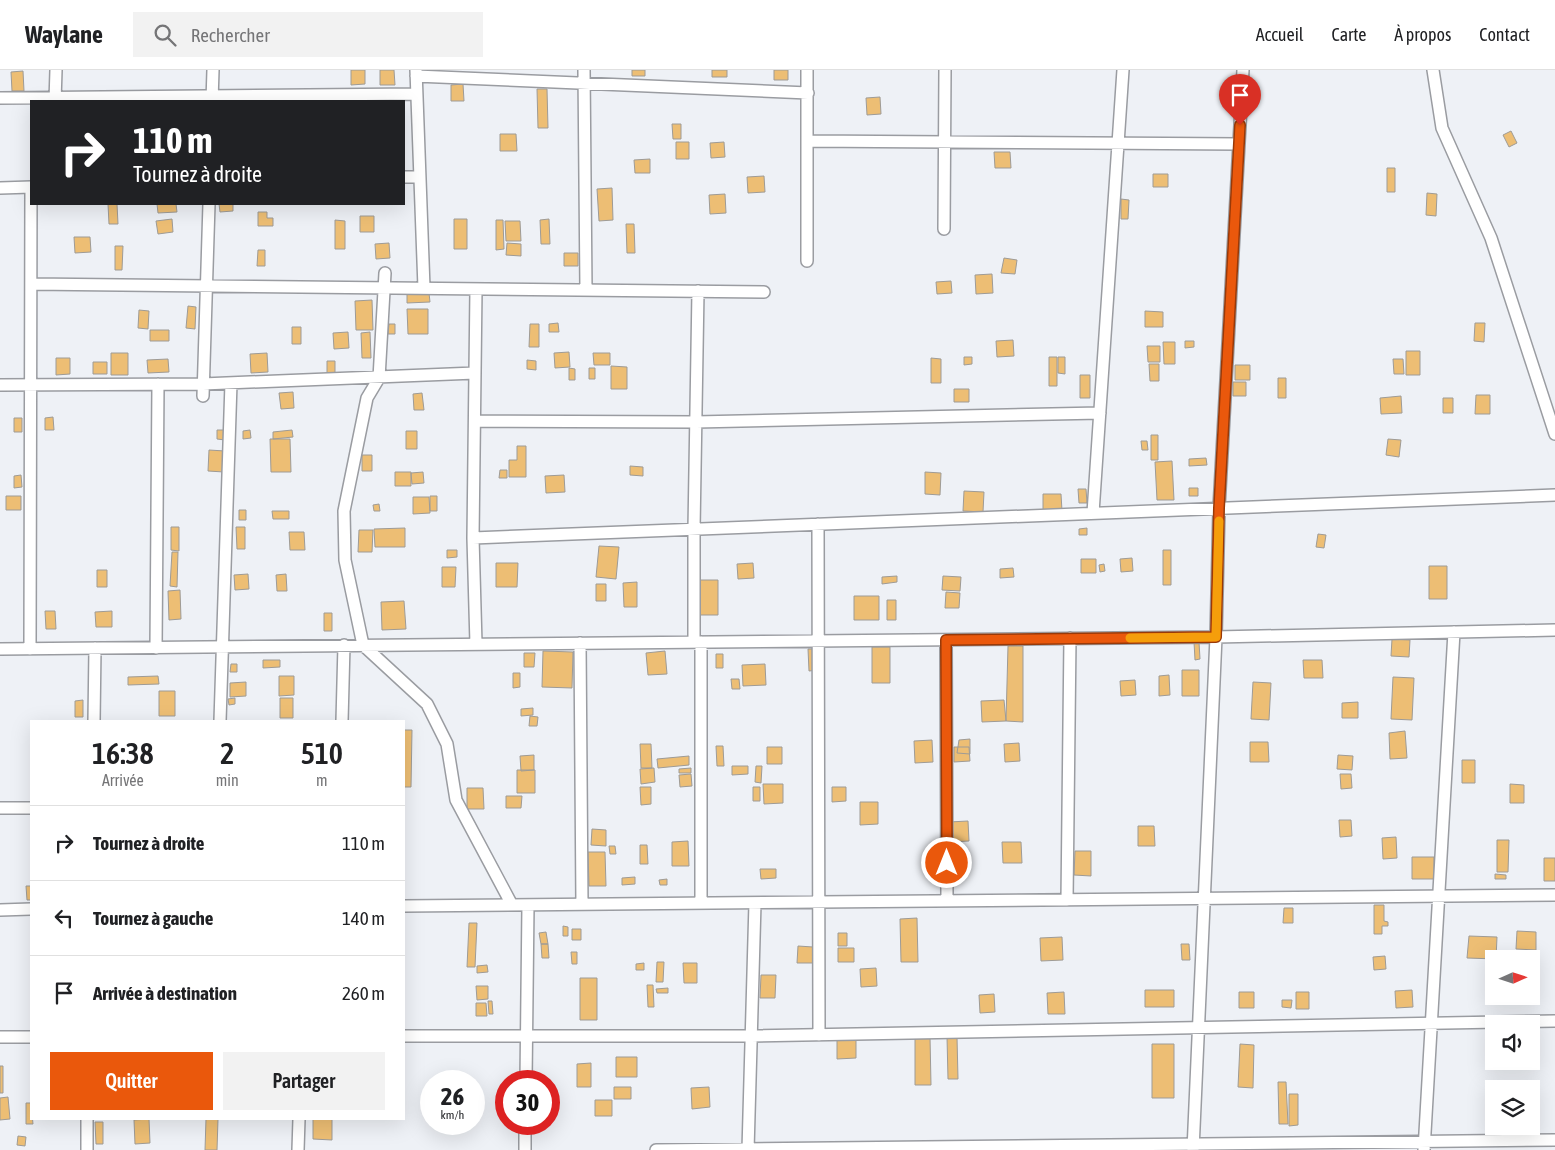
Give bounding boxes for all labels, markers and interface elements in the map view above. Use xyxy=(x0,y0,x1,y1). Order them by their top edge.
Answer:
search box xyxy=(133,12,483,57)
text: Waylane xyxy=(25,21,103,48)
icon: search xyxy=(151,21,179,49)
text: Rechercher xyxy=(191,24,270,46)
text: Accueil xyxy=(1256,24,1304,45)
text: Carte xyxy=(1332,24,1366,45)
text: À propos xyxy=(1394,24,1451,45)
text: Contact xyxy=(1479,24,1530,45)
pin xyxy=(1219,74,1261,125)
icon: arrive xyxy=(1226,81,1254,109)
icon: right xyxy=(50,120,115,185)
text: 110 m xyxy=(133,120,212,160)
text: Tournez à droite xyxy=(133,161,262,187)
text: 16:38 xyxy=(92,736,154,770)
text: 2 xyxy=(220,736,234,770)
text: 510 xyxy=(301,736,343,770)
text: Arrivée xyxy=(102,771,144,789)
text: min xyxy=(216,771,239,789)
text: m xyxy=(316,771,328,789)
icon: right xyxy=(50,829,78,857)
text: Tournez à droite xyxy=(93,832,204,854)
text: 110 m xyxy=(342,832,385,854)
position arrow xyxy=(920,836,972,888)
icon: left xyxy=(50,904,78,932)
text: Tournez à gauche xyxy=(93,907,213,929)
text: 140 m xyxy=(342,907,385,929)
north arrow xyxy=(1485,950,1540,1005)
map controls xyxy=(1485,950,1540,1135)
icon: arrive xyxy=(50,979,78,1007)
text: Arrivée à destination xyxy=(93,982,237,1004)
text: 260 m xyxy=(342,982,385,1004)
button: sound xyxy=(1485,1015,1540,1070)
button: Quitter xyxy=(50,1052,213,1110)
button: Partager xyxy=(223,1052,385,1110)
speed limit sign: 30 xyxy=(495,1070,560,1135)
button: layers xyxy=(1485,1080,1540,1135)
text: 26 xyxy=(441,1082,464,1110)
text: km/h xyxy=(441,1108,464,1122)

